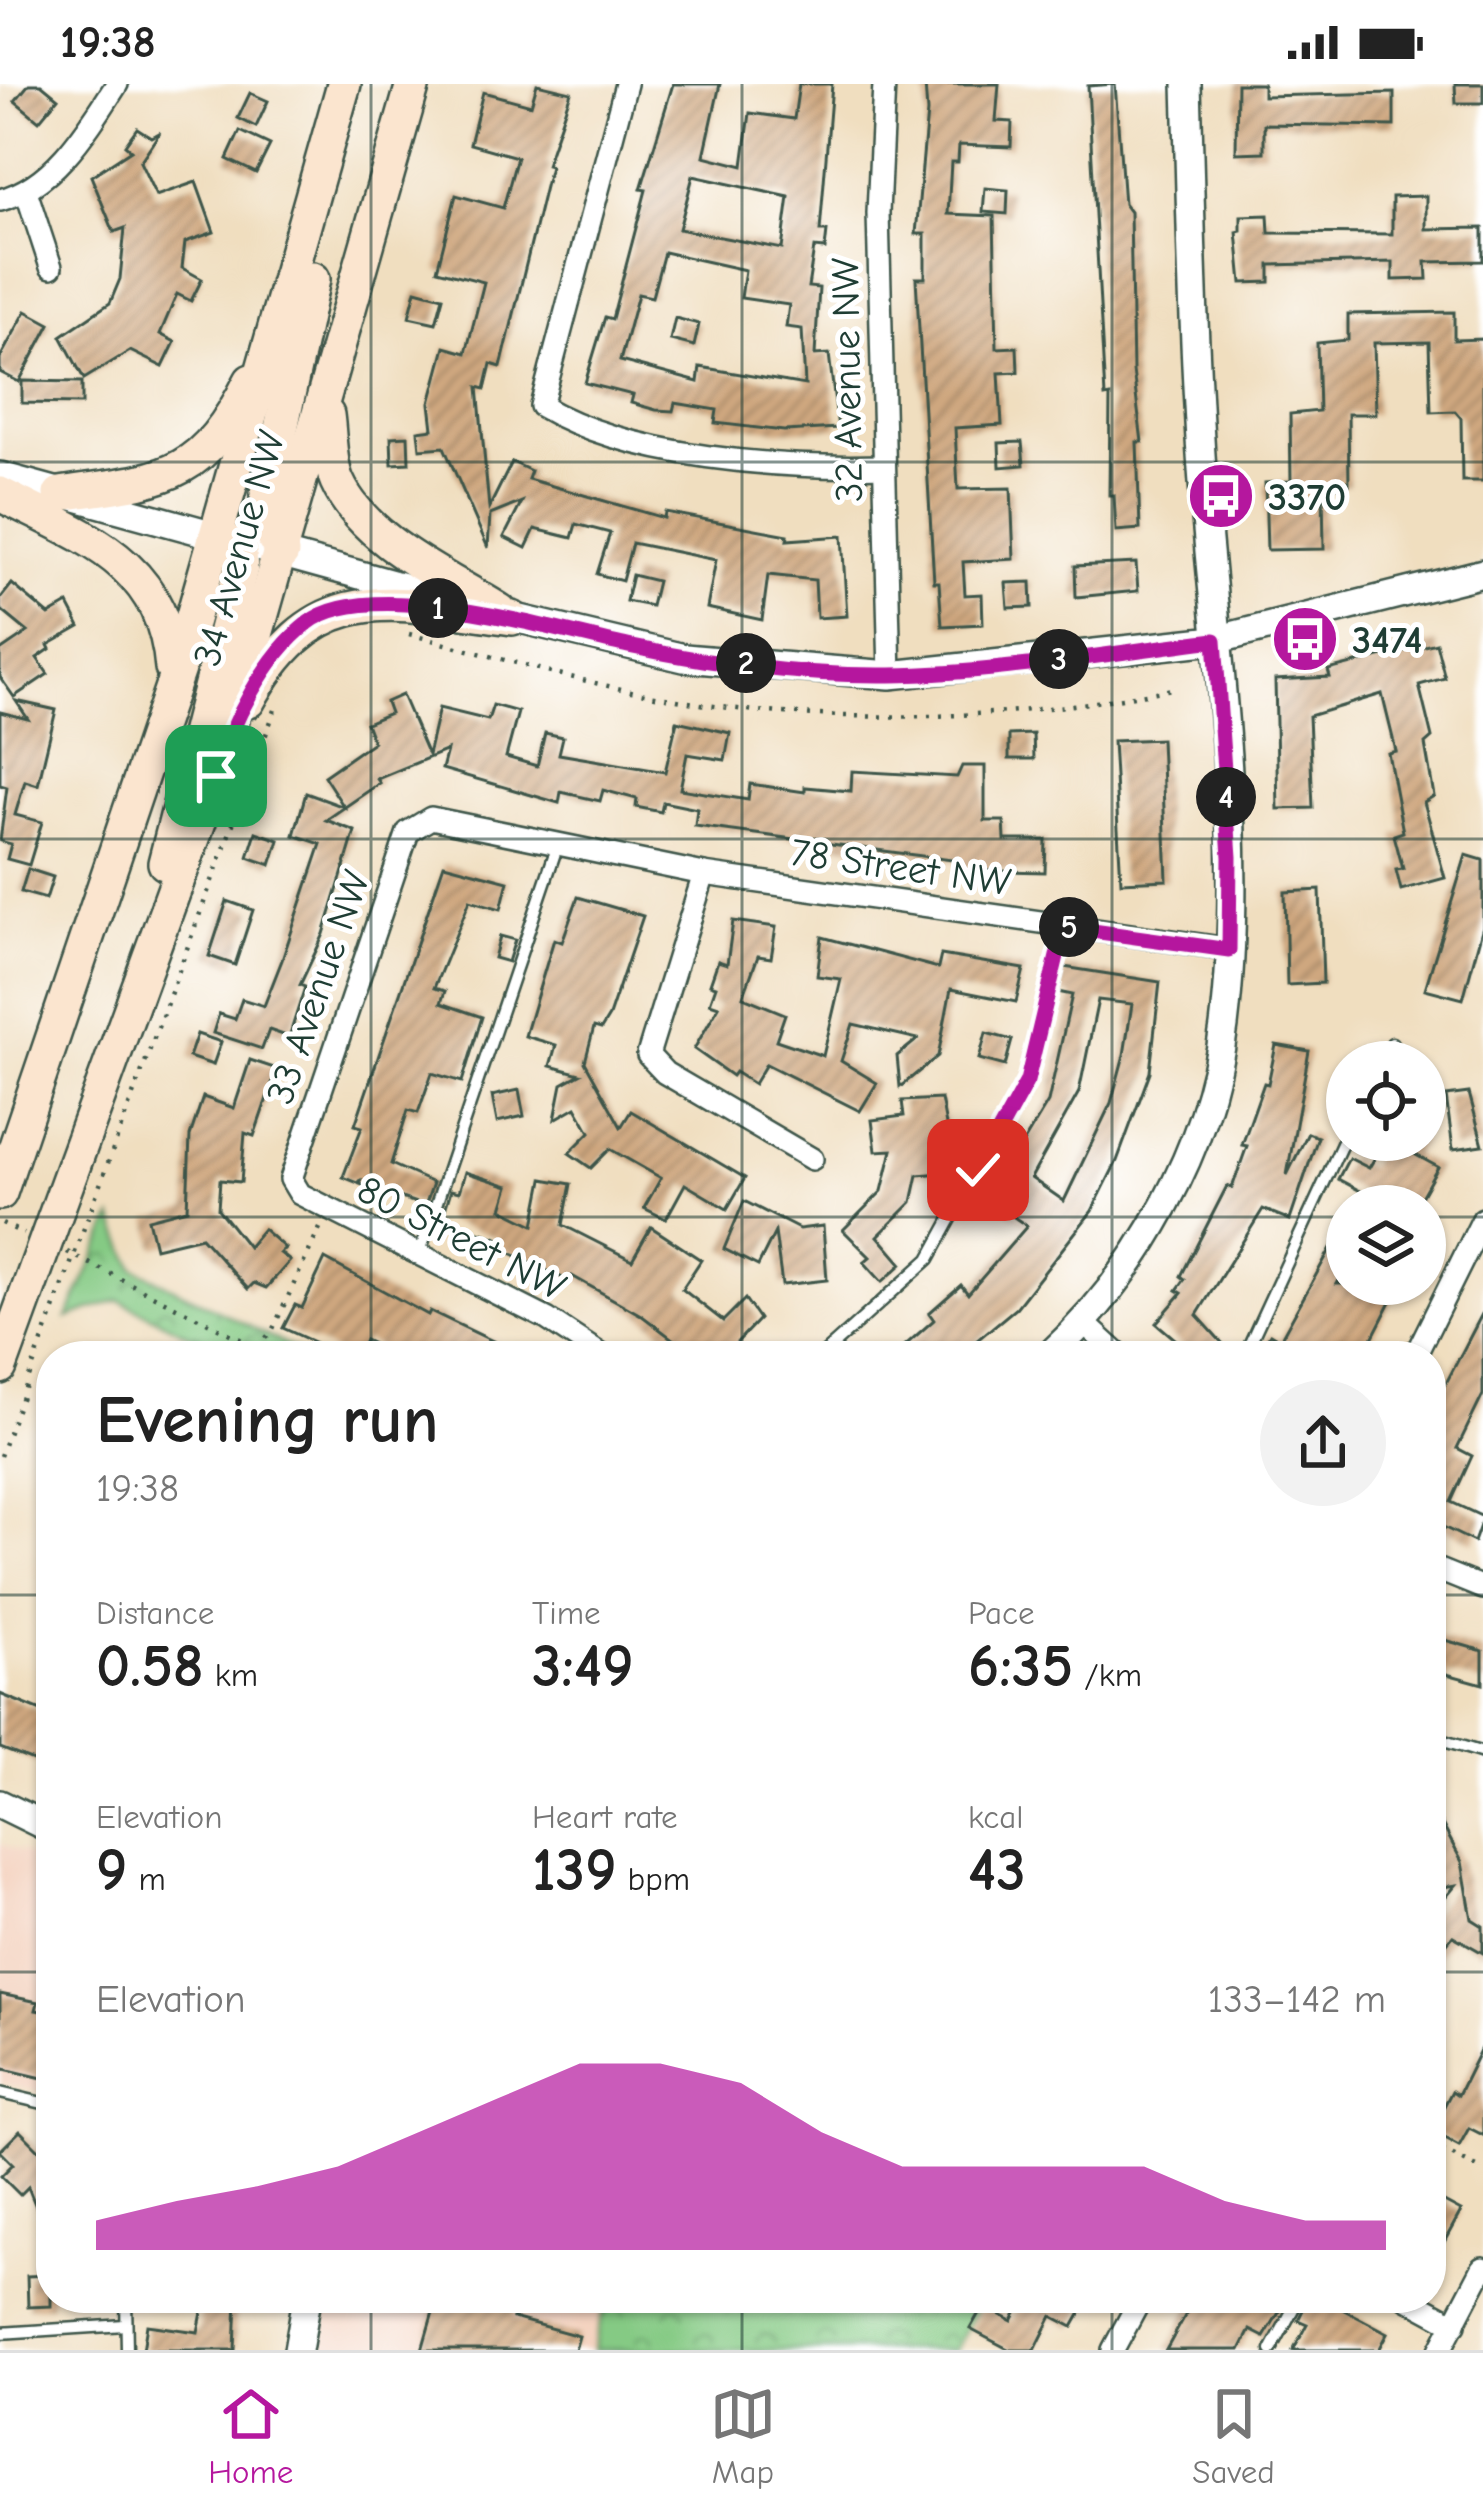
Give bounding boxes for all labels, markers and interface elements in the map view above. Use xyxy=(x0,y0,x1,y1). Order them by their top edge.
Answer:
text: 19:38 xyxy=(60,16,156,68)
street label: 32 Avenue NW xyxy=(823,257,872,503)
street label: 34 Avenue NW xyxy=(184,425,295,671)
bus stop icon: 3370 xyxy=(1186,461,1256,531)
place label: 3370 xyxy=(1268,475,1346,520)
pin: 1 xyxy=(408,578,468,638)
text: 1 xyxy=(432,589,444,627)
bus stop icon: 3474 xyxy=(1270,604,1340,674)
place label: 3474 xyxy=(1352,618,1422,663)
pin: 3 xyxy=(1029,629,1089,689)
pin: 2 xyxy=(716,633,776,693)
text: 3 xyxy=(1051,640,1067,678)
text: 2 xyxy=(738,644,754,682)
pin xyxy=(165,725,267,827)
icon: arrive xyxy=(183,743,249,809)
pin: 4 xyxy=(1196,767,1256,827)
text: 4 xyxy=(1218,778,1234,816)
street label: 78 Street NW xyxy=(788,830,1014,905)
street label: 33 Avenue NW xyxy=(257,865,379,1110)
pin: 5 xyxy=(1039,897,1099,957)
text: 5 xyxy=(1060,908,1078,946)
map controls xyxy=(1326,1041,1446,1305)
button: locate xyxy=(1326,1041,1446,1161)
pin xyxy=(927,1119,1029,1221)
icon: check xyxy=(945,1137,1011,1203)
street label: 80 Street NW xyxy=(350,1167,573,1310)
button: layers xyxy=(1326,1185,1446,1305)
button: share xyxy=(1260,1380,1386,1506)
text: Evening run xyxy=(96,1383,438,1459)
text: 19:38 xyxy=(96,1466,179,1511)
text: Distance xyxy=(96,1594,214,1632)
text: Time xyxy=(532,1594,601,1632)
text: Pace xyxy=(968,1594,1035,1632)
text: 0.58 xyxy=(96,1632,204,1701)
text: 3:49 xyxy=(532,1632,634,1701)
text: 6:35 xyxy=(968,1632,1073,1701)
text: km xyxy=(204,1656,258,1694)
text: /km xyxy=(1073,1656,1142,1694)
text: Elevation xyxy=(96,1798,222,1836)
text: Heart rate xyxy=(532,1798,678,1836)
text: kcal xyxy=(968,1798,1023,1836)
text: 9 xyxy=(96,1836,127,1905)
text: 139 xyxy=(532,1836,617,1905)
text: 43 xyxy=(968,1836,1026,1905)
text: m xyxy=(127,1860,166,1898)
text: bpm xyxy=(617,1860,690,1898)
text: Elevation xyxy=(96,1977,245,2022)
text: 133–142 m xyxy=(1208,1977,1386,2022)
tab: Home xyxy=(208,2381,293,2491)
tab: Map xyxy=(710,2381,776,2491)
tab: Saved xyxy=(1192,2381,1275,2491)

